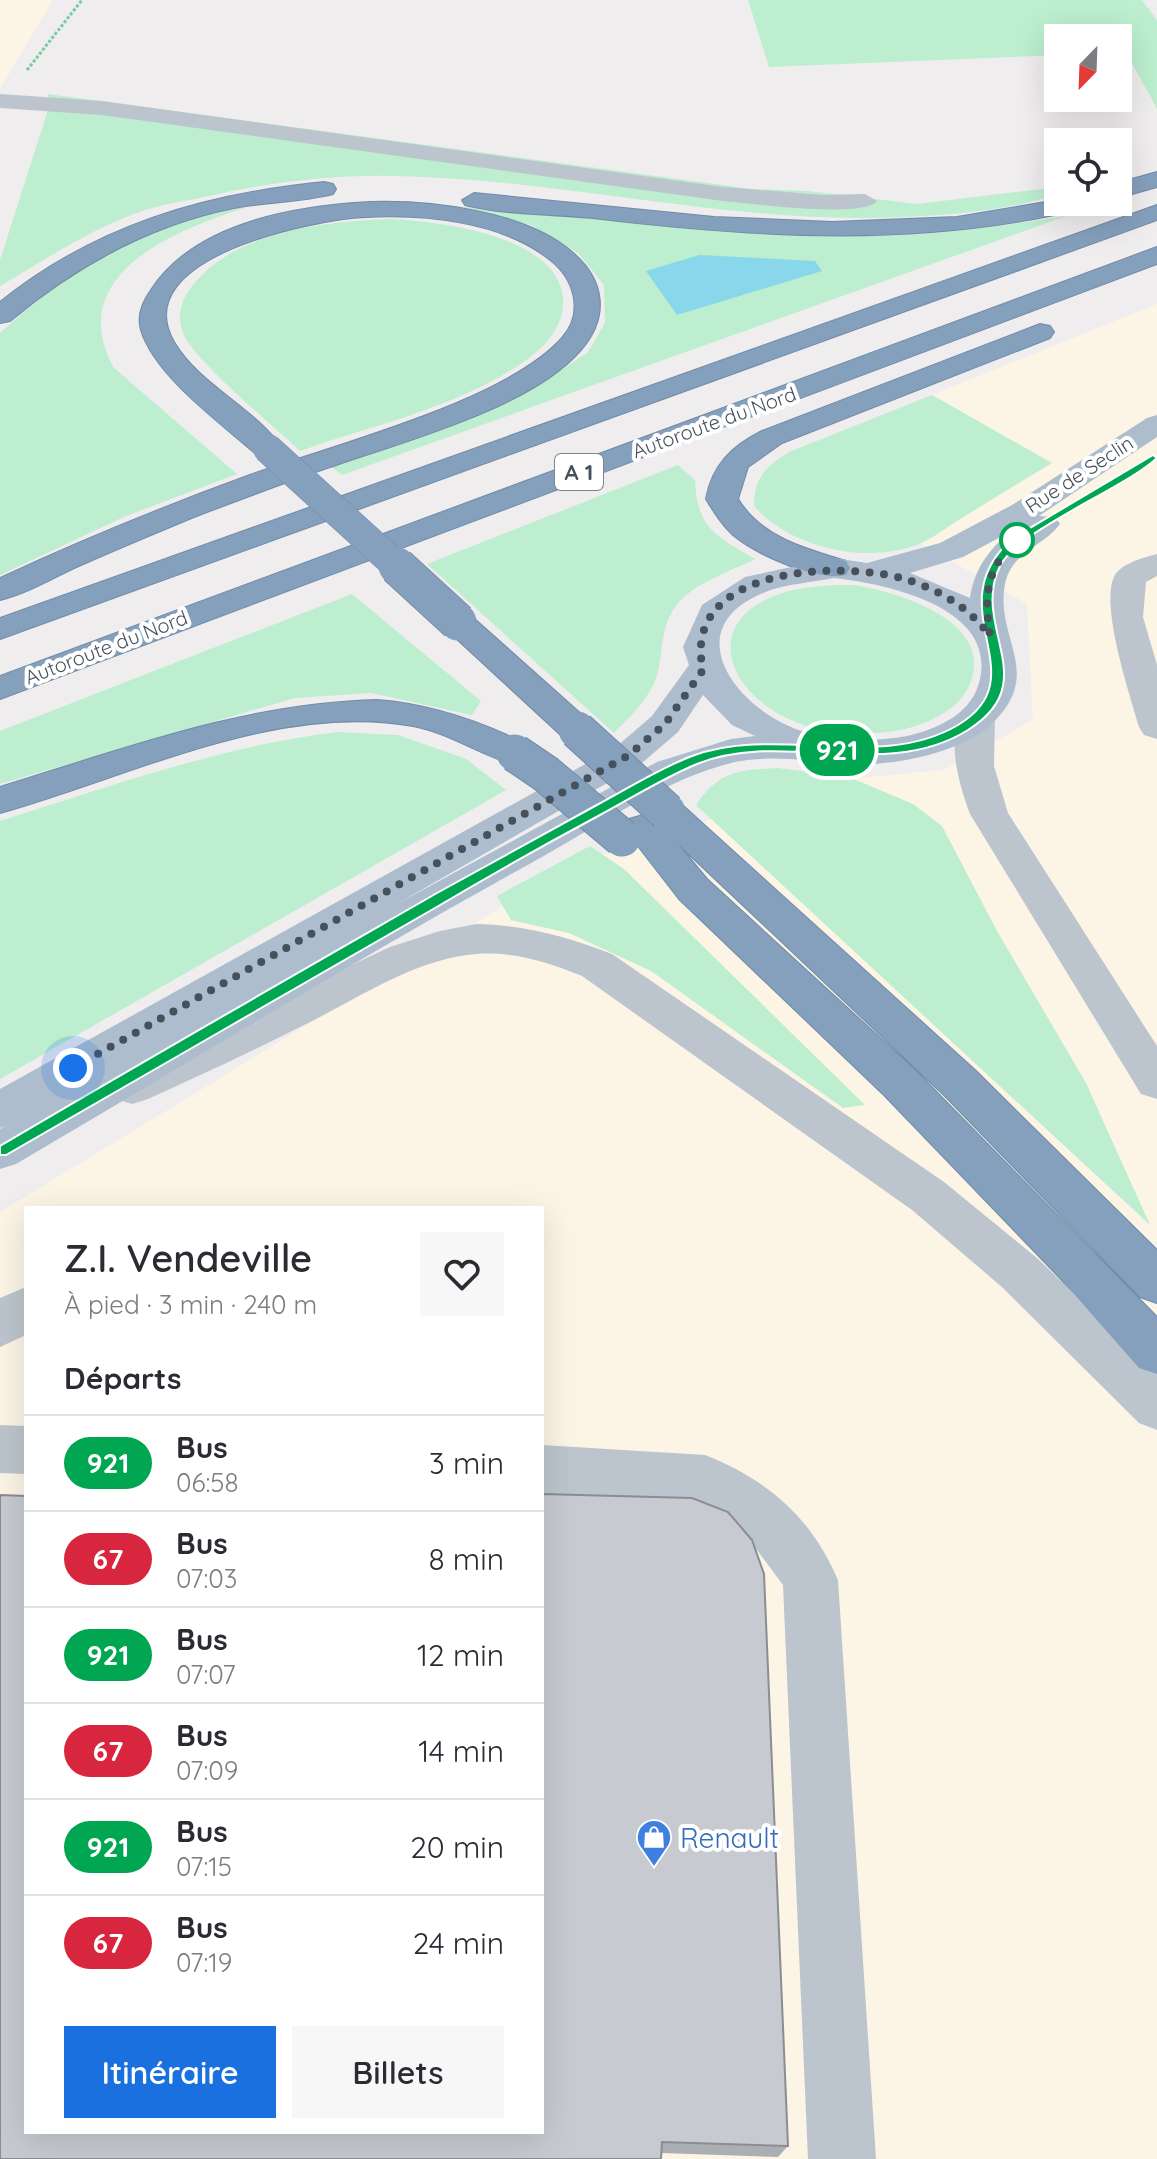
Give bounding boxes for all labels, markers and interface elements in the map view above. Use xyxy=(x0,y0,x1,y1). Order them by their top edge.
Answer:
north arrow xyxy=(1044,24,1132,112)
map controls xyxy=(1044,24,1132,216)
button: locate xyxy=(1044,128,1132,216)
street label: Autoroute du Nord xyxy=(629,381,799,463)
street label: Rue de Seclin xyxy=(1020,430,1138,518)
road number: A 1 xyxy=(555,454,603,490)
unlabelled marker xyxy=(1000,523,1034,557)
street label: Autoroute du Nord xyxy=(21,604,191,690)
line badge: 921 xyxy=(791,724,883,776)
text: 921 xyxy=(816,732,858,767)
your location xyxy=(53,1048,93,1088)
button: heart xyxy=(420,1232,504,1316)
text: Z.I. Vendeville xyxy=(64,1234,312,1282)
text: À pied · 3 min · 240 m xyxy=(64,1288,317,1321)
text: Départs xyxy=(64,1359,181,1397)
text: Bus xyxy=(176,1428,228,1466)
text: 3 min xyxy=(429,1444,504,1482)
text: 921 xyxy=(87,1445,129,1480)
text: 06:58 xyxy=(176,1466,239,1499)
text: Bus xyxy=(176,1524,228,1562)
text: 8 min xyxy=(428,1540,504,1578)
text: 67 xyxy=(93,1541,123,1576)
text: 07:03 xyxy=(176,1562,237,1595)
text: Bus xyxy=(176,1620,228,1658)
text: 12 min xyxy=(417,1636,504,1674)
text: 921 xyxy=(87,1637,129,1672)
text: 07:07 xyxy=(176,1658,236,1691)
text: Bus xyxy=(176,1716,228,1754)
text: 14 min xyxy=(418,1732,504,1770)
text: 67 xyxy=(93,1733,123,1768)
text: 07:09 xyxy=(176,1754,238,1787)
text: Bus xyxy=(176,1812,228,1850)
shop icon: Renault xyxy=(635,1818,673,1868)
place label: Renault xyxy=(680,1820,779,1855)
text: 20 min xyxy=(410,1828,504,1866)
text: 921 xyxy=(87,1829,129,1864)
text: 07:15 xyxy=(176,1850,232,1883)
text: Bus xyxy=(176,1908,228,1946)
text: 24 min xyxy=(413,1924,504,1962)
text: 67 xyxy=(93,1925,123,1960)
text: 07:19 xyxy=(176,1946,232,1979)
button: Itinéraire xyxy=(64,2026,276,2118)
button: Billets xyxy=(292,2026,504,2118)

